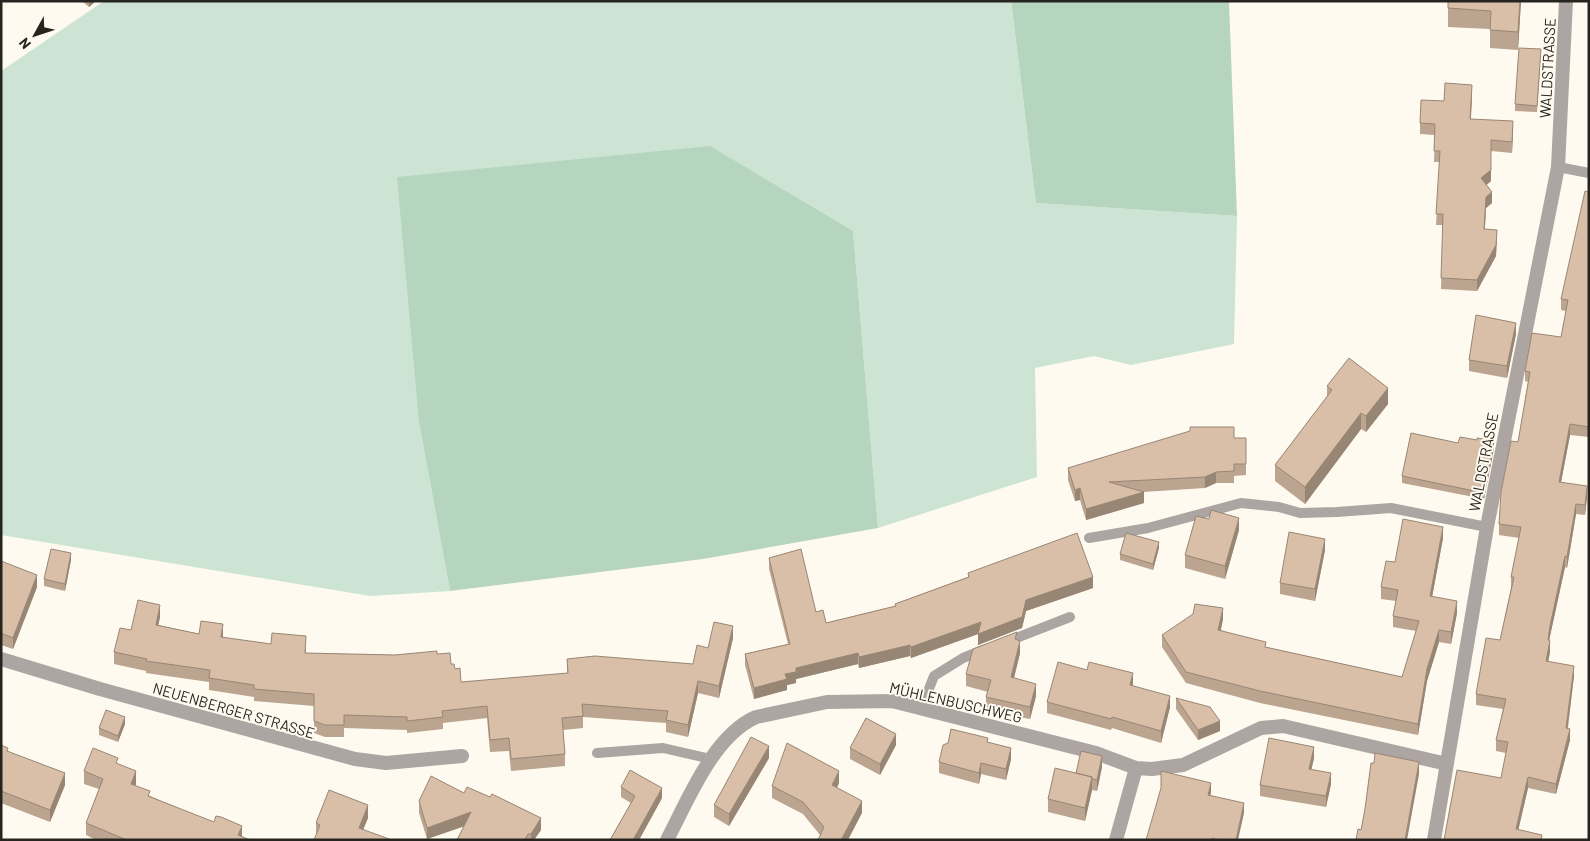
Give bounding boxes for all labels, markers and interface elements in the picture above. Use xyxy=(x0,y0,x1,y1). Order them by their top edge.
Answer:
north arrow xyxy=(10,10,60,60)
street label: WALDSTRASSE xyxy=(1535,17,1559,119)
text: N xyxy=(15,35,34,53)
street label: WALDSTRASSE xyxy=(1465,411,1501,513)
street label: NEUENBERGER STRASSE xyxy=(151,678,317,742)
street label: MÜHLENBUSCHWEG xyxy=(888,678,1024,726)

